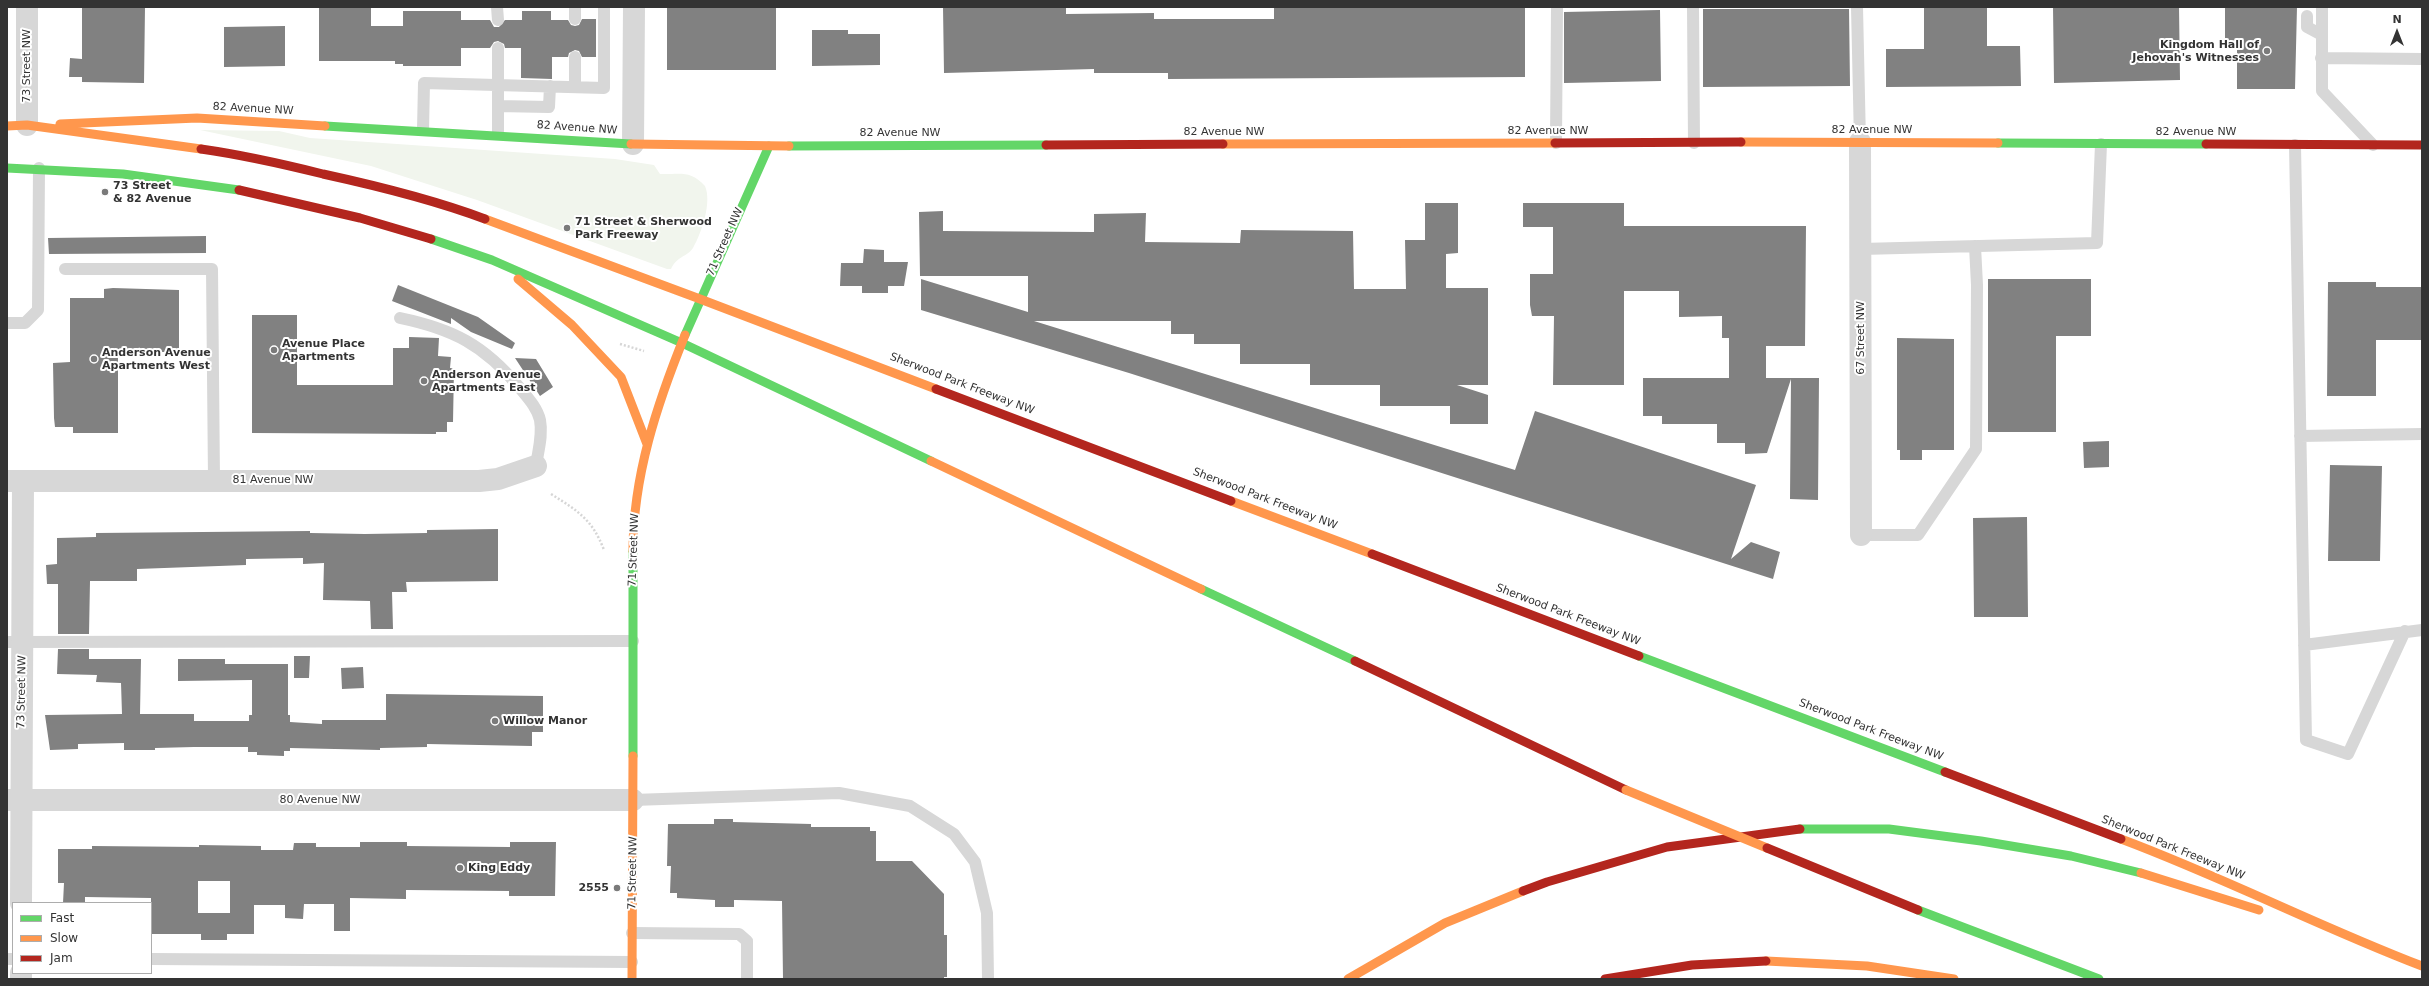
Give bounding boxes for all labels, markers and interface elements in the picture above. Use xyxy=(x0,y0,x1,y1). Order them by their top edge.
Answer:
north arrow xyxy=(2377,12,2417,52)
text: N xyxy=(2392,13,2402,26)
street label: 73 Street NW xyxy=(20,29,34,103)
place label: Kingdom Hall of Jehovah's Witnesses xyxy=(2132,38,2259,64)
marker: Kingdom Hall of Jehovah's Witnesses xyxy=(2262,46,2272,56)
street label: 82 Avenue NW xyxy=(212,100,294,118)
street label: 82 Avenue NW xyxy=(536,119,618,137)
street label: 82 Avenue NW xyxy=(1832,123,1912,137)
street label: 82 Avenue NW xyxy=(1508,124,1588,138)
street label: 82 Avenue NW xyxy=(1184,125,1264,139)
street label: 82 Avenue NW xyxy=(2156,125,2236,139)
street label: 82 Avenue NW xyxy=(860,126,940,140)
place label: 73 Street & 82 Avenue xyxy=(113,179,191,205)
marker: 73 Street & 82 Avenue xyxy=(100,187,110,197)
street label: 71 Street NW xyxy=(704,206,746,278)
place label: 71 Street & Sherwood Park Freeway xyxy=(575,215,712,241)
marker: 71 Street & Sherwood Park Freeway xyxy=(562,223,572,233)
street label: 67 Street NW xyxy=(1854,301,1868,375)
place label: Avenue Place Apartments xyxy=(282,337,365,363)
marker: Avenue Place Apartments xyxy=(269,345,279,355)
place label: Anderson Avenue Apartments West xyxy=(102,346,211,372)
street label: Sherwood Park Freeway NW xyxy=(888,350,1036,418)
marker: Anderson Avenue Apartments West xyxy=(89,354,99,364)
place label: Anderson Avenue Apartments East xyxy=(432,368,541,394)
marker: Anderson Avenue Apartments East xyxy=(419,376,429,386)
street label: Sherwood Park Freeway NW xyxy=(1191,465,1339,533)
street label: 81 Avenue NW xyxy=(233,473,313,487)
street label: 71 Street NW xyxy=(626,513,642,587)
street label: Sherwood Park Freeway NW xyxy=(1494,581,1642,649)
street label: 73 Street NW xyxy=(15,655,29,729)
street label: Sherwood Park Freeway NW xyxy=(1797,696,1945,764)
place label: Willow Manor xyxy=(503,714,587,728)
marker: Willow Manor xyxy=(490,716,500,726)
street label: 80 Avenue NW xyxy=(280,793,360,807)
street label: Sherwood Park Freeway NW xyxy=(2099,813,2247,883)
street label: 71 Street NW xyxy=(626,836,640,910)
place label: King Eddy xyxy=(468,861,530,875)
marker: King Eddy xyxy=(455,863,465,873)
place label: 2555 xyxy=(578,881,609,895)
marker: 2555 xyxy=(612,883,622,893)
legend xyxy=(12,902,152,974)
text: Fast xyxy=(50,911,74,925)
text: Slow xyxy=(50,931,78,945)
text: Jam xyxy=(50,951,73,965)

